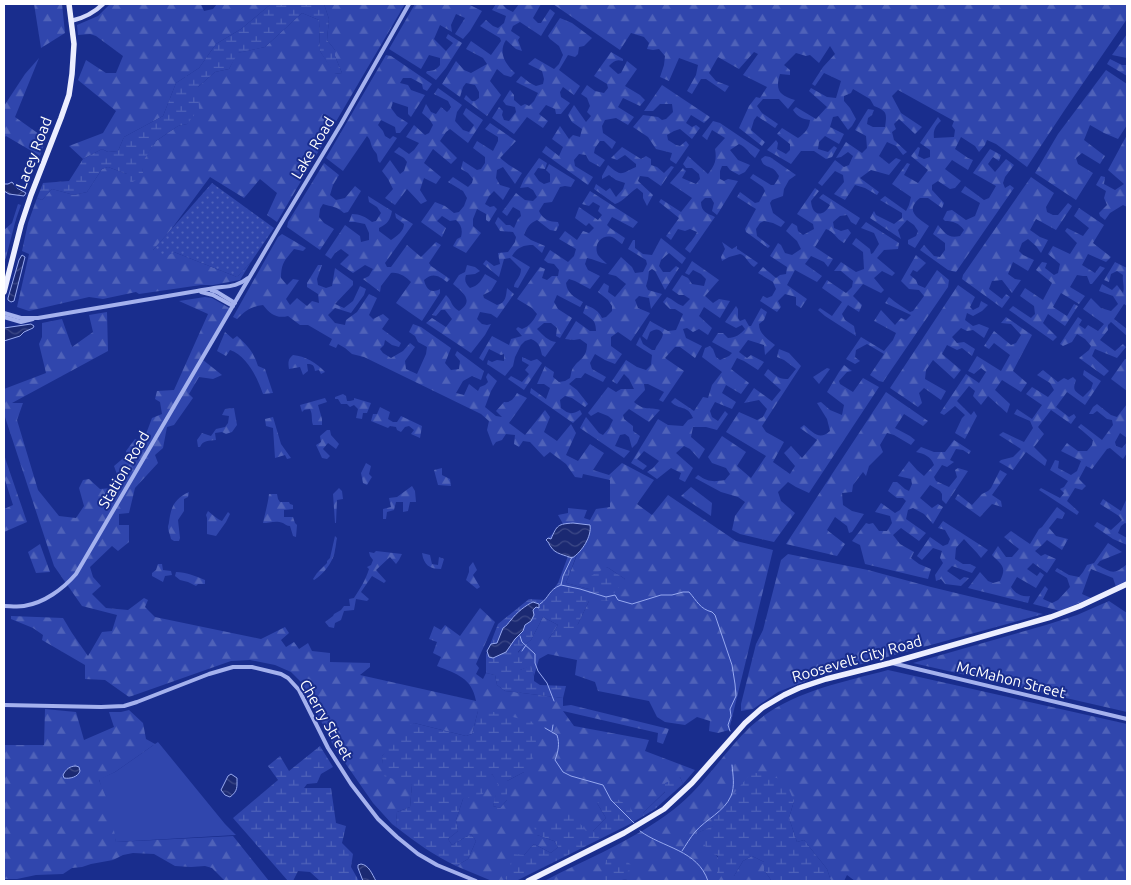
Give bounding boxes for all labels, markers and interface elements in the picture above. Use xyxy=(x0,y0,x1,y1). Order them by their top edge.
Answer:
street label: Lacey Road xyxy=(12,114,55,191)
street label: Lake Road xyxy=(288,114,338,182)
street label: Station Road xyxy=(95,428,153,511)
street label: Roosevelt City Road xyxy=(790,632,924,685)
street label: McMahon Street xyxy=(955,658,1068,701)
street label: Cherry Street xyxy=(296,676,356,763)

